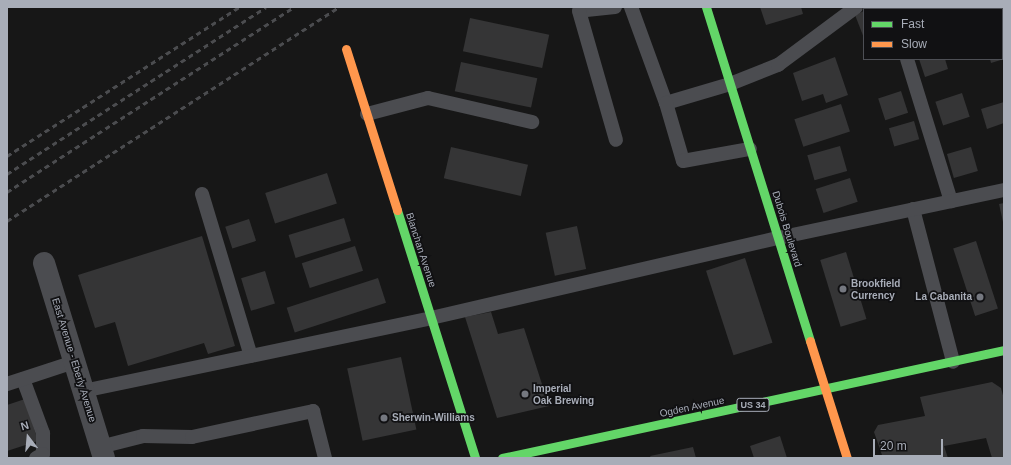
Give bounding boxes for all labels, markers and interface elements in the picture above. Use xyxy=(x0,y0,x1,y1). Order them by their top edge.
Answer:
legend xyxy=(863,8,1003,60)
text: Fast xyxy=(901,17,924,31)
text: Slow xyxy=(901,37,927,51)
street label: Dubois Boulevard xyxy=(770,190,804,268)
street label: Blanchan Avenue xyxy=(403,211,439,289)
place label: Brookfield Currency xyxy=(851,277,900,300)
marker: Brookfield Currency xyxy=(838,284,848,294)
place label: La Cabanita xyxy=(915,291,972,303)
marker: La Cabanita xyxy=(975,292,985,302)
street label: East Avenue - Eberly Avenue xyxy=(49,296,99,424)
place label: Imperial Oak Brewing xyxy=(533,382,594,406)
marker: Imperial Oak Brewing xyxy=(520,389,530,399)
street label: Ogden Avenue xyxy=(658,394,726,420)
road number: US 34 xyxy=(736,398,770,412)
place label: Sherwin-Williams xyxy=(392,412,475,424)
marker: Sherwin-Williams xyxy=(379,413,389,423)
north arrow xyxy=(8,417,48,457)
text: N xyxy=(19,419,30,432)
scale bar xyxy=(875,431,945,457)
text: 20 m xyxy=(880,439,907,453)

